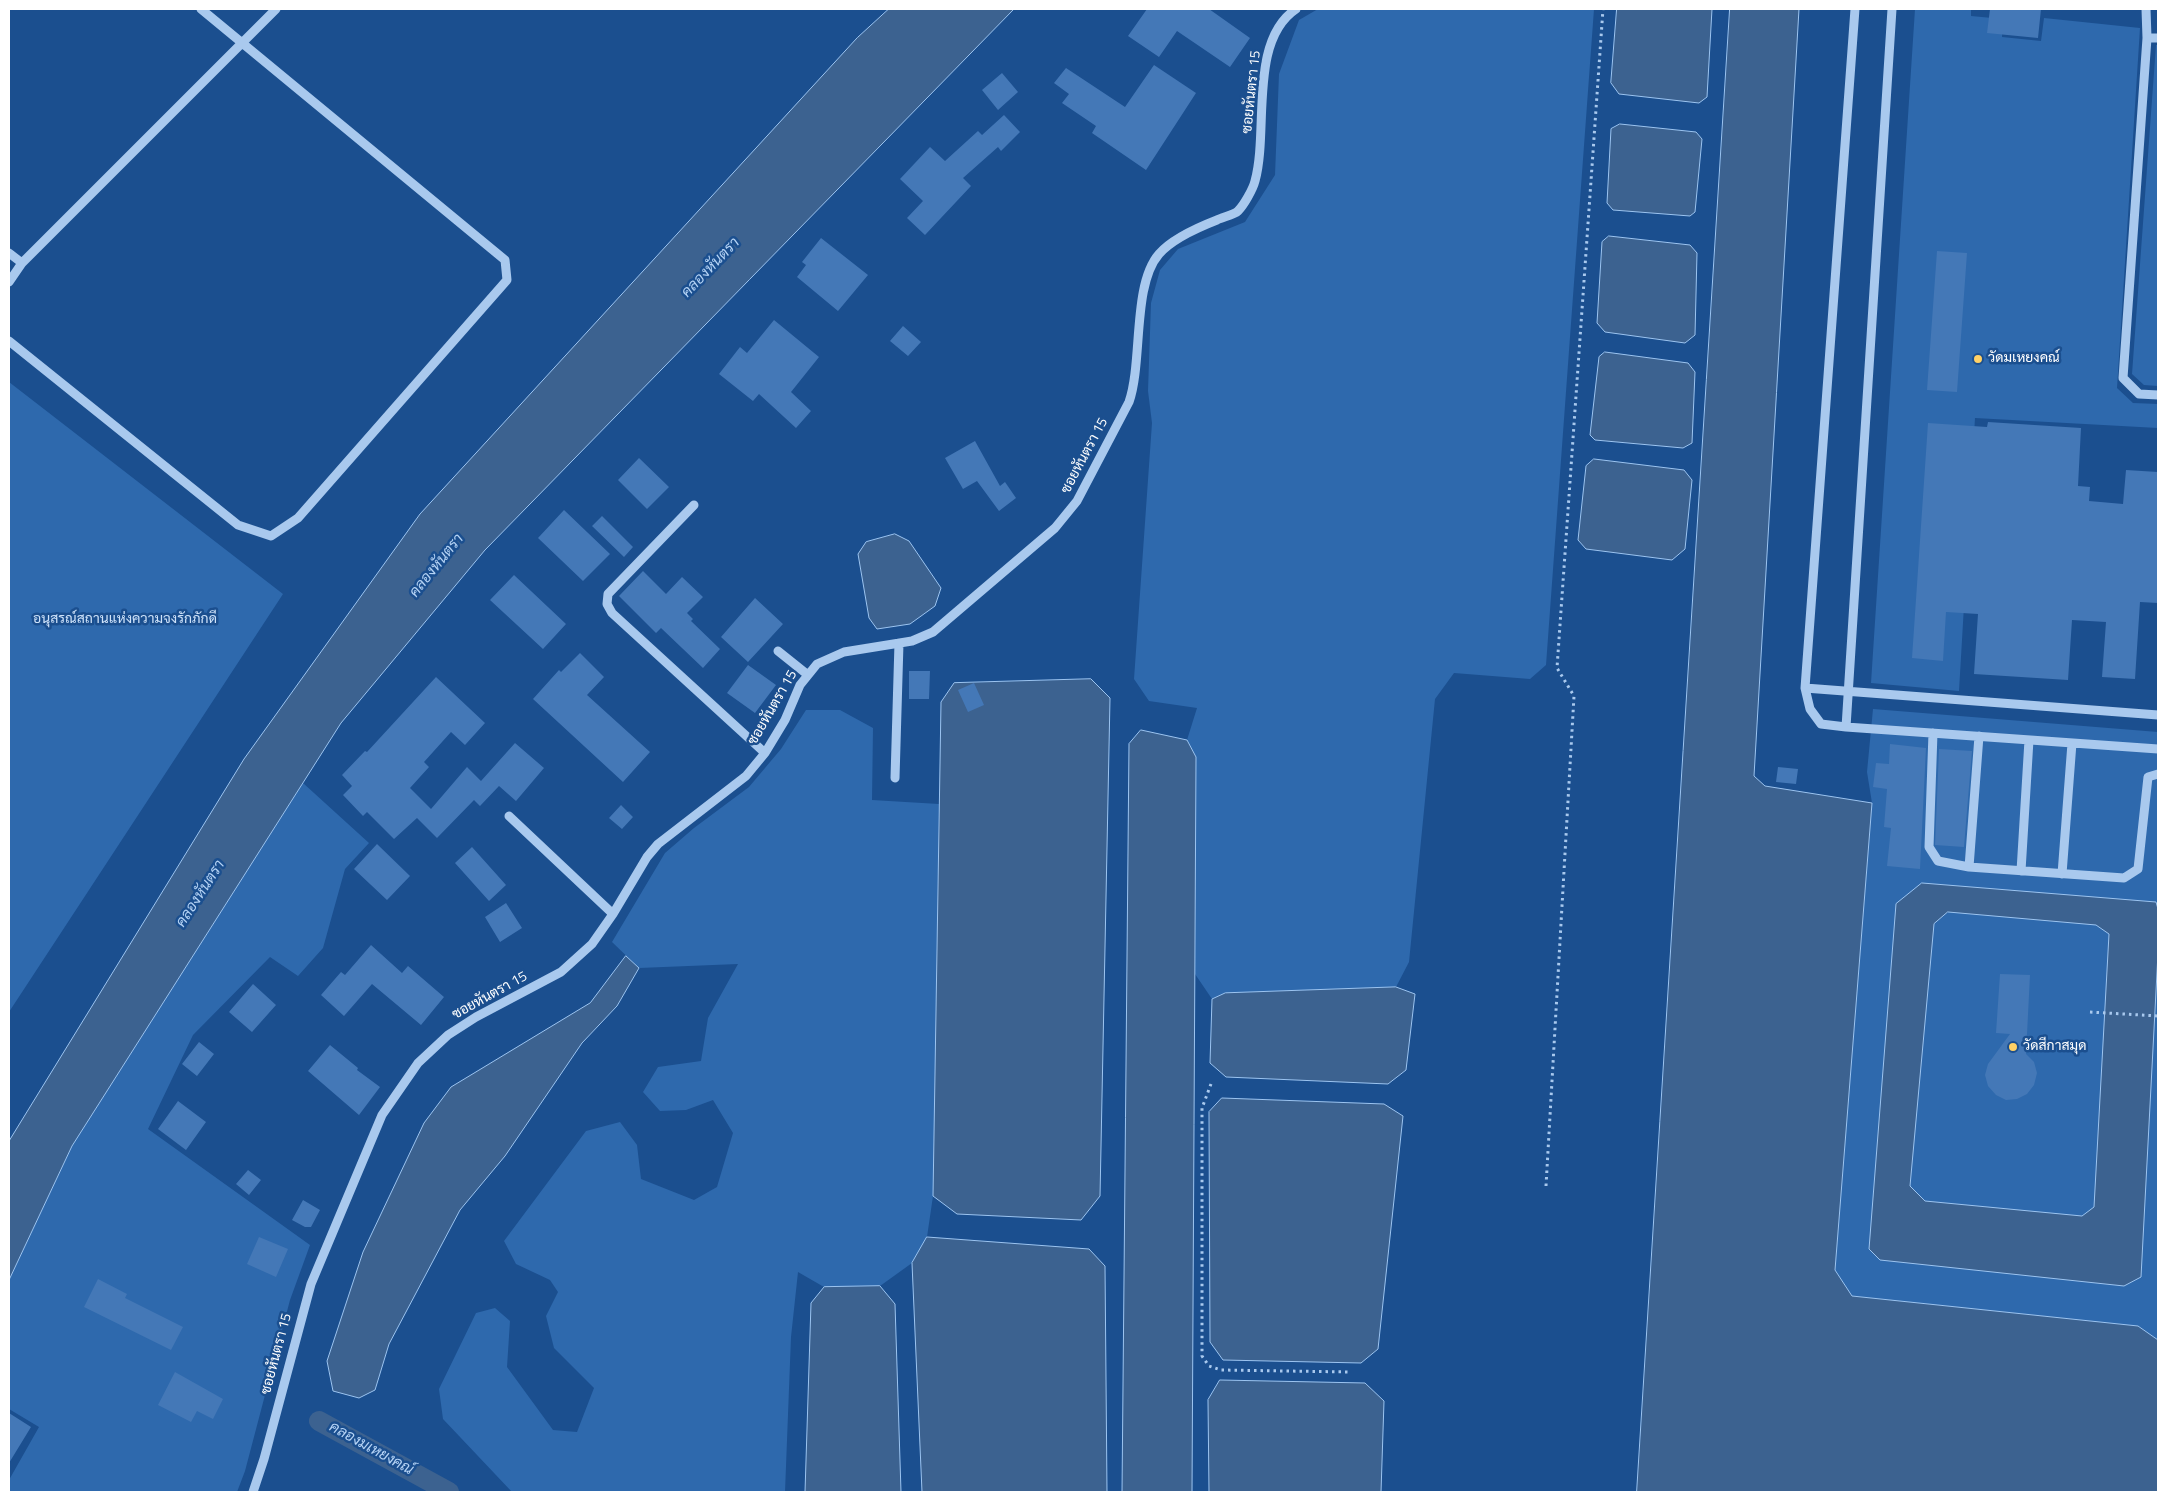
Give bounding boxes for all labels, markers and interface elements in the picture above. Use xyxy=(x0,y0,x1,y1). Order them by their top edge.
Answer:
street label: ซอยหันตรา 15 xyxy=(1239,50,1265,134)
water label: คลองหันตรา xyxy=(678,234,744,302)
place label: วัดมเหยงคณ์ xyxy=(1988,351,2060,367)
marker: วัดมเหยงคณ์ xyxy=(1972,353,1984,365)
street label: ซอยหันตรา 15 xyxy=(1058,415,1112,497)
water label: คลองหันตรา xyxy=(406,531,468,601)
park label: อนุสรณ์สถานแห่งความจงรักภักดี xyxy=(33,612,217,628)
street label: ซอยหันตรา 15 xyxy=(745,668,801,748)
water label: คลองหันตรา xyxy=(173,857,229,931)
street label: ซอยหันตรา 15 xyxy=(449,968,531,1024)
place label: วัดสีกาสมุด xyxy=(2023,1039,2086,1055)
marker: วัดสีกาสมุด xyxy=(2007,1041,2019,1053)
street label: ซอยหันตรา 15 xyxy=(258,1312,296,1396)
water label: คลองมเหยงคณ์ xyxy=(326,1418,416,1480)

